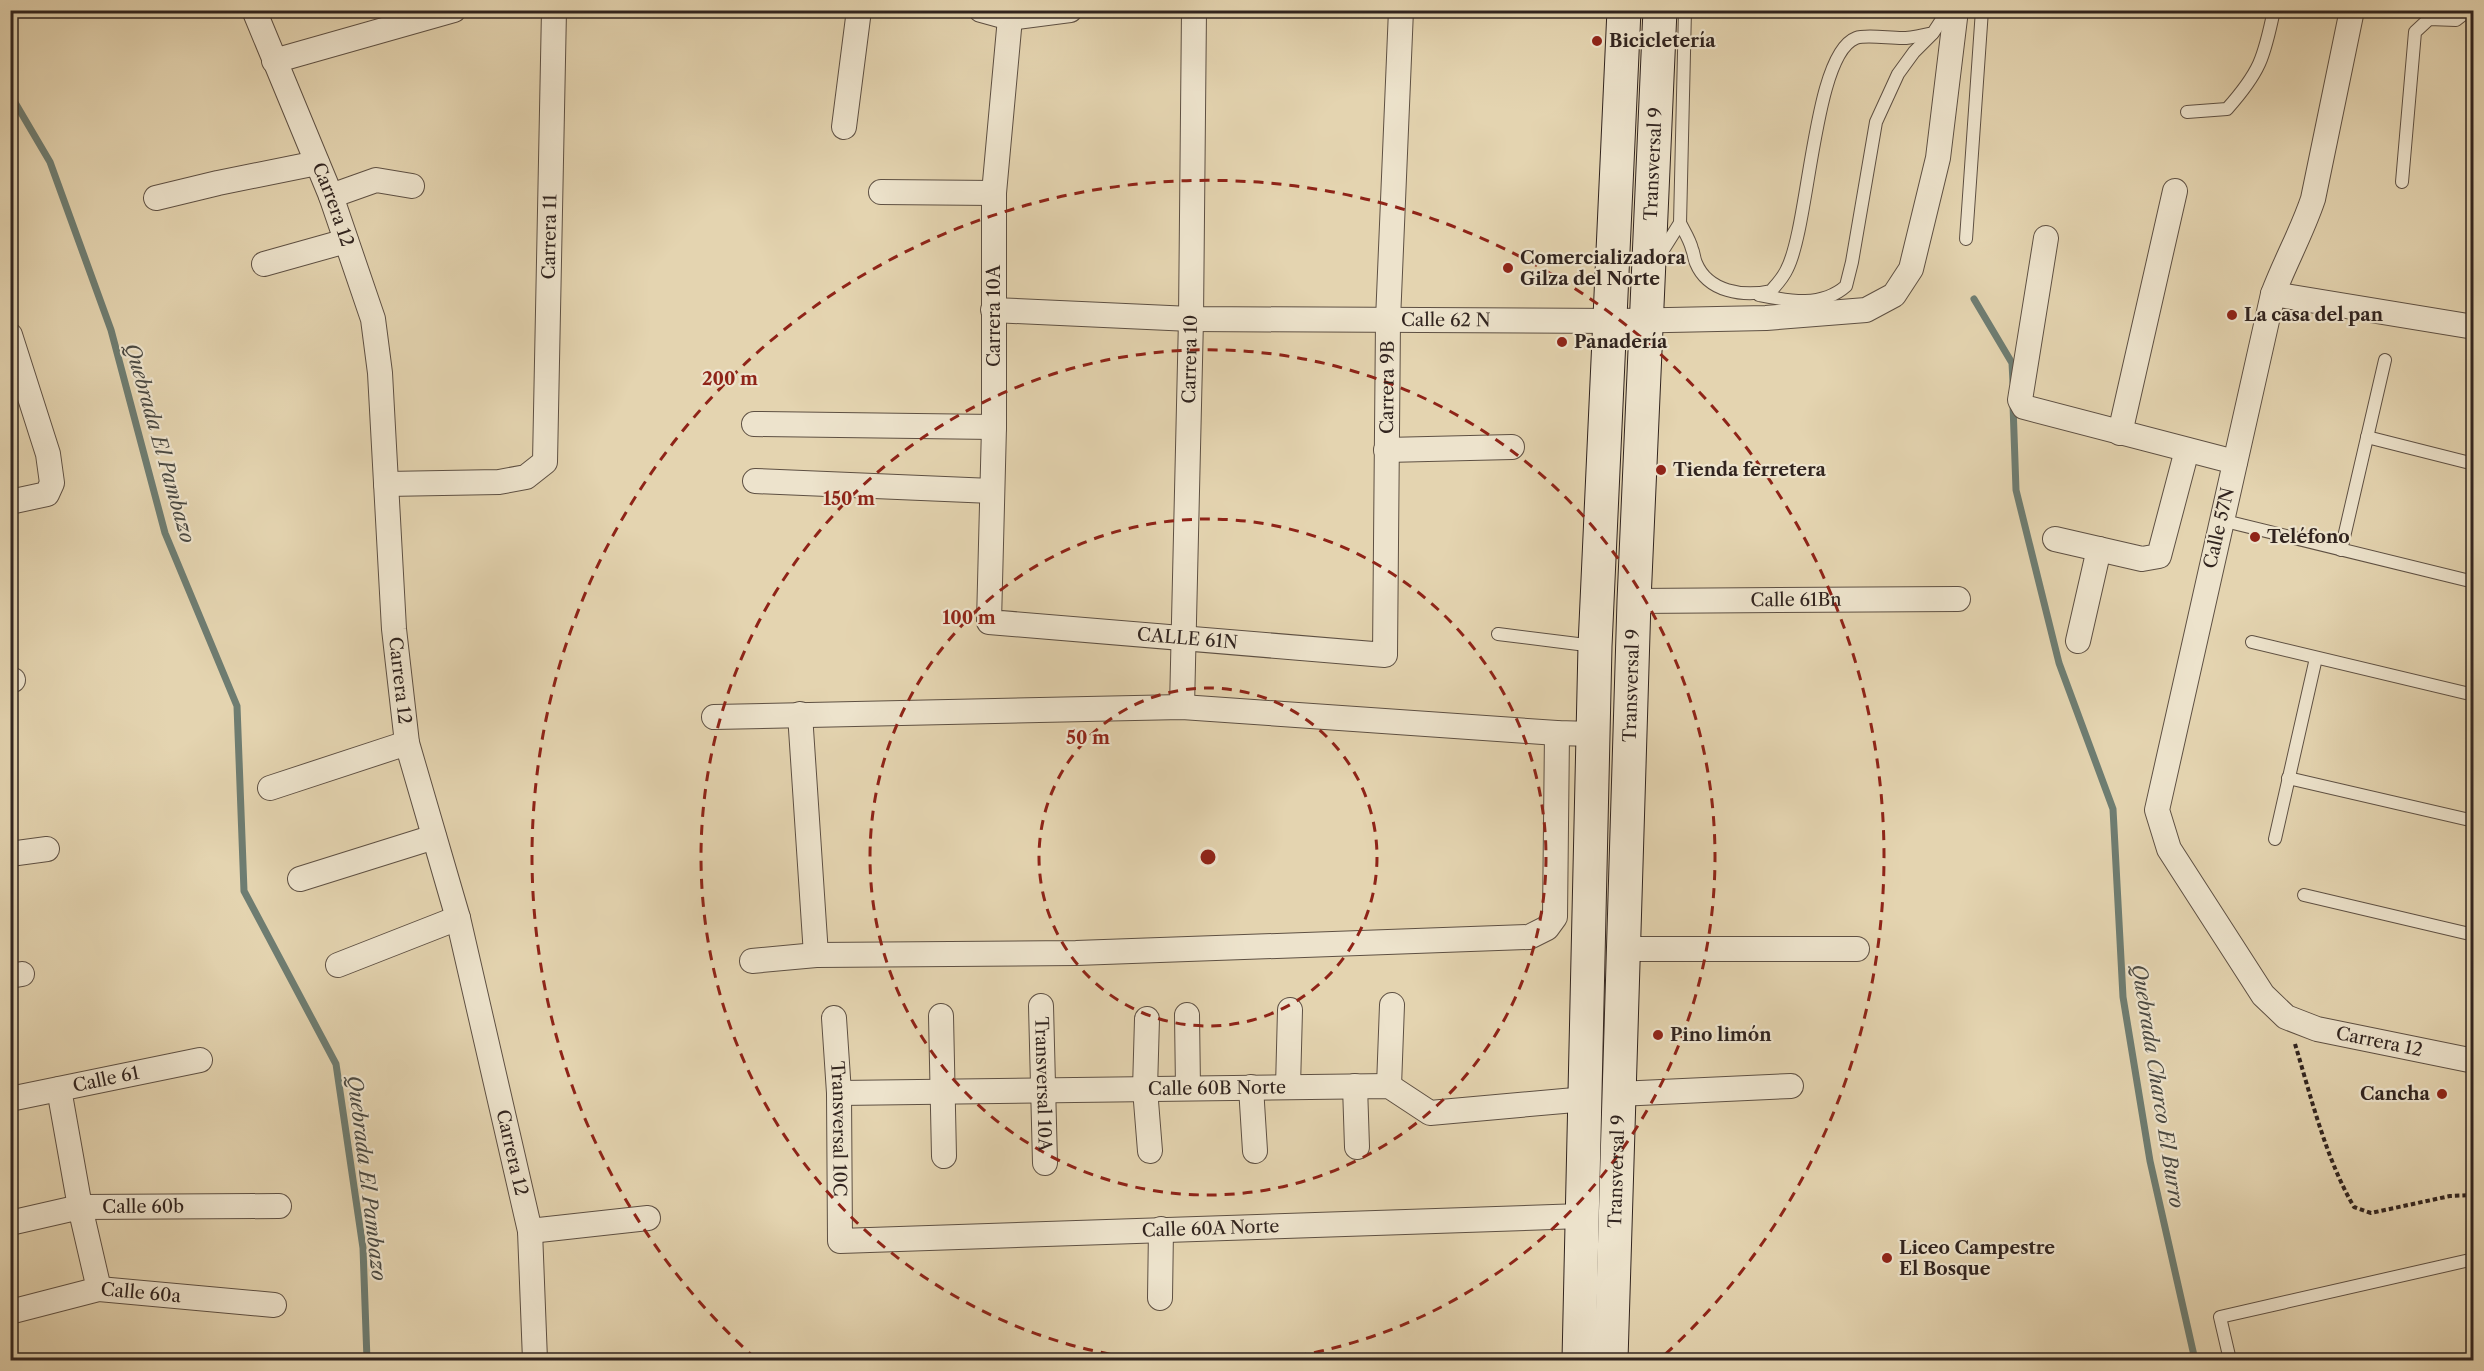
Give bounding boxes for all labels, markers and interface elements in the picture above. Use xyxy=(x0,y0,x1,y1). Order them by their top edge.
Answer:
place label: Bicicletería xyxy=(1609,30,1716,52)
marker: Bicicletería xyxy=(1590,34,1604,48)
street label: Transversal 9 xyxy=(1640,107,1667,221)
street label: Carrera 12 xyxy=(307,159,358,249)
street label: Carrera 11 xyxy=(538,194,561,280)
place label: Comercializadora Gilza del Norte xyxy=(1520,247,1686,290)
marker: Comercializadora Gilza del Norte xyxy=(1501,261,1515,275)
street label: Carrera 10A xyxy=(983,264,1005,367)
place label: La casa del pan xyxy=(2244,304,2384,326)
marker: La casa del pan xyxy=(2225,308,2239,322)
street label: Calle 62 N xyxy=(1401,309,1491,331)
street label: Carrera 10 xyxy=(1178,314,1202,404)
place label: Panadería xyxy=(1574,331,1668,353)
marker: Panadería xyxy=(1555,335,1569,349)
water label: Quebrada El Pambazo xyxy=(120,340,200,546)
street label: Carrera 9B xyxy=(1376,341,1399,434)
text: 200 m xyxy=(702,368,758,390)
place label: Tienda ferretera xyxy=(1673,459,1827,481)
marker: Tienda ferretera xyxy=(1654,463,1668,477)
street label: Calle 57N xyxy=(2199,485,2239,571)
text: 150 m xyxy=(823,488,875,510)
place label: Teléfono xyxy=(2267,526,2350,548)
marker: Teléfono xyxy=(2248,530,2262,544)
street label: Calle 61Bn xyxy=(1750,589,1842,611)
text: 100 m xyxy=(942,607,996,629)
street label: CALLE 61N xyxy=(1136,623,1239,654)
street label: Transversal 9 xyxy=(1619,628,1644,742)
street label: Carrera 12 xyxy=(384,636,416,725)
text: 50 m xyxy=(1066,727,1110,749)
centre of rings xyxy=(1198,847,1218,867)
water label: Quebrada Charco El Burro xyxy=(2127,962,2189,1210)
street label: Transversal 10A xyxy=(1030,1016,1056,1152)
street label: Carrera 12 xyxy=(2334,1022,2425,1061)
place label: Pino limón xyxy=(1670,1024,1772,1046)
marker: Pino limón xyxy=(1651,1028,1665,1042)
street label: Transversal 10C xyxy=(826,1060,851,1197)
street label: Calle 61 xyxy=(71,1062,142,1097)
water label: Quebrada El Pambazo xyxy=(342,1074,392,1282)
street label: Calle 60B Norte xyxy=(1148,1076,1286,1100)
place label: Cancha xyxy=(2360,1083,2431,1105)
marker: Cancha xyxy=(2435,1087,2449,1101)
street label: Carrera 12 xyxy=(491,1107,533,1198)
street label: Transversal 9 xyxy=(1604,1114,1629,1228)
street label: Calle 60b xyxy=(102,1195,184,1218)
street label: Calle 60A Norte xyxy=(1141,1215,1280,1242)
place label: Liceo Campestre El Bosque xyxy=(1899,1237,2055,1280)
marker: Liceo Campestre El Bosque xyxy=(1880,1251,1894,1265)
street label: Calle 60a xyxy=(100,1278,182,1307)

